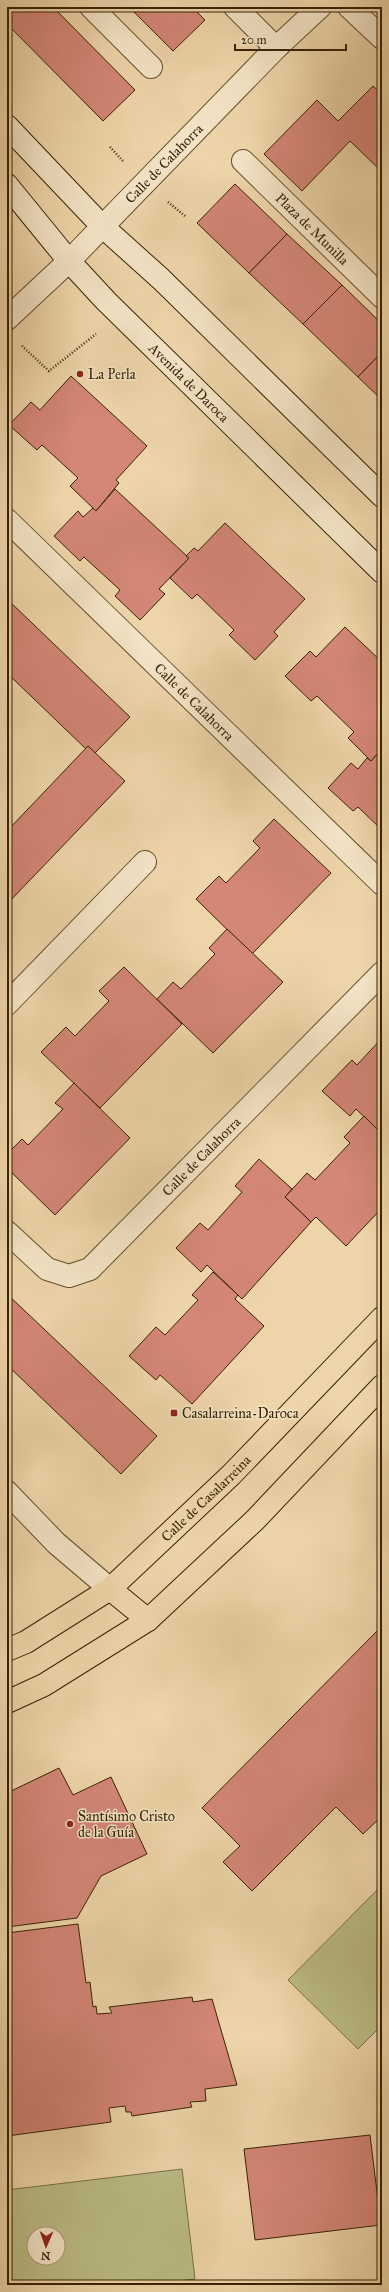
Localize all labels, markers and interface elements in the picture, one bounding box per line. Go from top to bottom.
scale bar [235,26,346,52]
text: 20 m [241,33,267,47]
street label: Calle de Calahorra [121,120,206,207]
street label: Plaza de Munilla [272,189,353,268]
street label: Avenida de Daroca [145,339,233,426]
place label: La Perla [88,366,136,383]
marker: La Perla [75,369,85,379]
street label: Calle de Calahorra [151,659,238,744]
street label: Calle de Calahorra [159,1113,244,1199]
place label: Casalarreina-Daroca [182,1405,299,1422]
marker: Casalarreina-Daroca [169,1408,179,1418]
street label: Calle de Casalarreina [158,1451,254,1545]
place label: Santísimo Cristo de la Guía [78,1808,175,1841]
marker: Santísimo Cristo de la Guía [65,1819,75,1829]
north arrow [26,2226,66,2266]
text: N [40,2249,51,2262]

